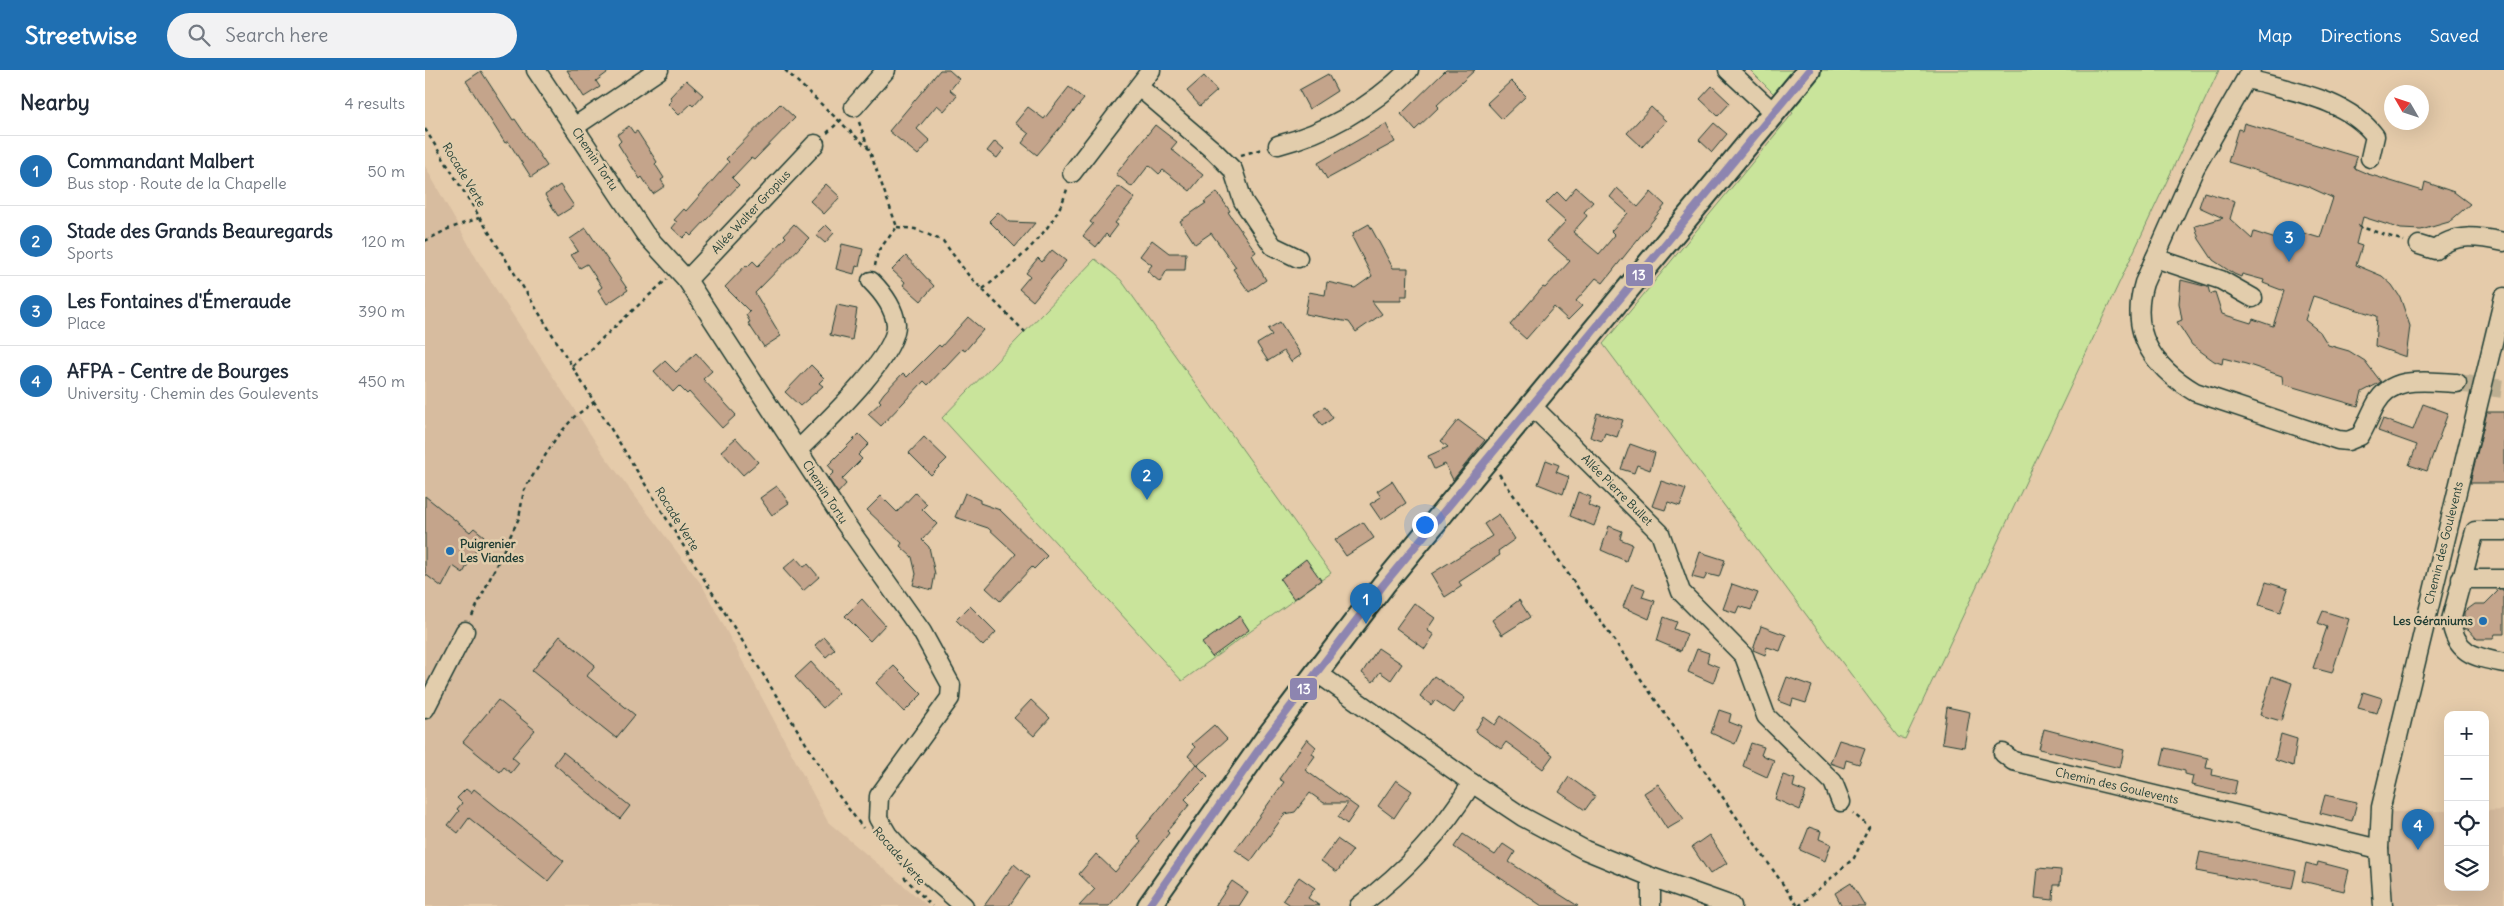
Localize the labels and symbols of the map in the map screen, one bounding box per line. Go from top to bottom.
north arrow [2384,85,2429,130]
street label: Chemin Tortu [569,124,622,193]
street label: Rocade Verte [439,140,489,210]
street label: Allée Walter Gropius [708,167,793,257]
pin: 3 [2273,221,2305,262]
line badge: 13 [1625,263,1654,287]
text: 13 [1632,266,1646,284]
street label: Allée Pierre Bullet [1579,451,1656,528]
street label: Chemin Tortu [799,457,851,526]
pin: 2 [1131,459,1163,500]
street label: Chemin des Goulevents [2421,480,2466,606]
street label: Rocade Verte [652,484,703,553]
your location [1412,512,1438,538]
place label: Puigrenier Les Viandes [460,536,524,565]
marker: Puigrenier Les Viandes [444,545,456,557]
pin: 1 [1350,583,1382,624]
place label: Les Géraniums [2393,613,2474,628]
marker: Les Géraniums [2477,615,2489,627]
line badge: 13 [1289,677,1318,701]
text: 13 [1297,680,1311,698]
street label: Chemin des Goulevents [2054,764,2180,807]
pin: 4 [2402,809,2434,850]
street label: Rocade Verte [870,824,929,888]

